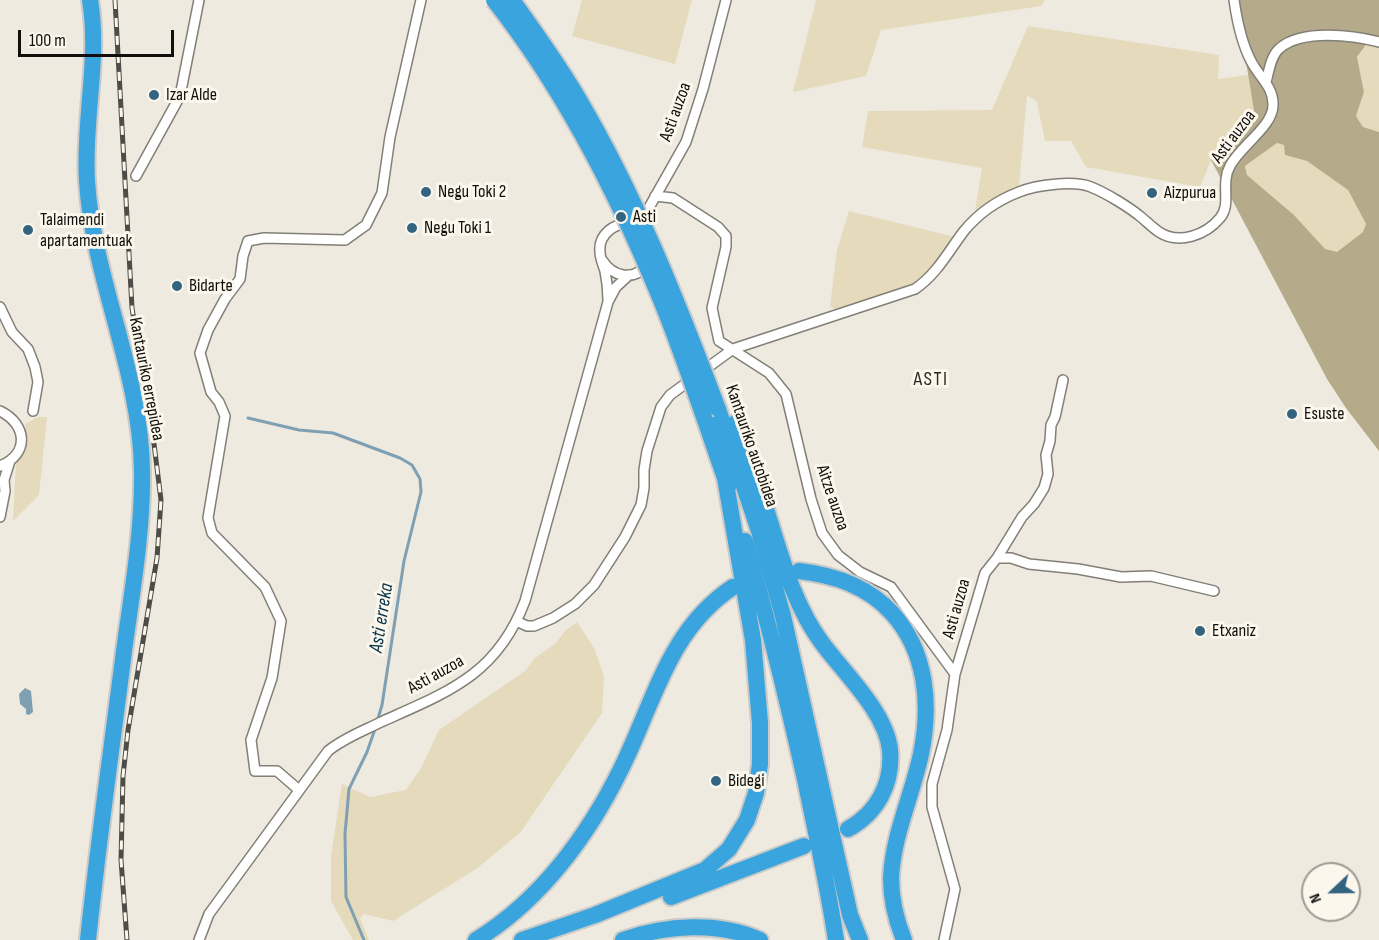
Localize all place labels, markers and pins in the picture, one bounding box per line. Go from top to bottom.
place label: Izar Alde [166,84,217,106]
marker: Izar Alde [147,88,161,102]
place label: Negu Toki 2 [438,181,506,203]
place label: Aizpurua [1164,182,1216,204]
marker: Negu Toki 2 [419,185,433,199]
marker: Aizpurua [1145,186,1159,200]
place label: Asti [633,206,656,228]
place label: Talaimendi apartamentuak [40,209,132,252]
marker: Asti [614,210,628,224]
place label: Negu Toki 1 [424,217,491,239]
marker: Negu Toki 1 [405,221,419,235]
marker: Talaimendi apartamentuak [21,223,35,237]
place label: Bidarte [189,275,233,297]
marker: Bidarte [170,279,184,293]
place label: Esuste [1304,403,1344,425]
marker: Esuste [1285,407,1299,421]
place label: Etxaniz [1212,620,1256,642]
marker: Etxaniz [1193,624,1207,638]
place label: Bidegi [728,770,765,792]
marker: Bidegi [709,774,723,788]

